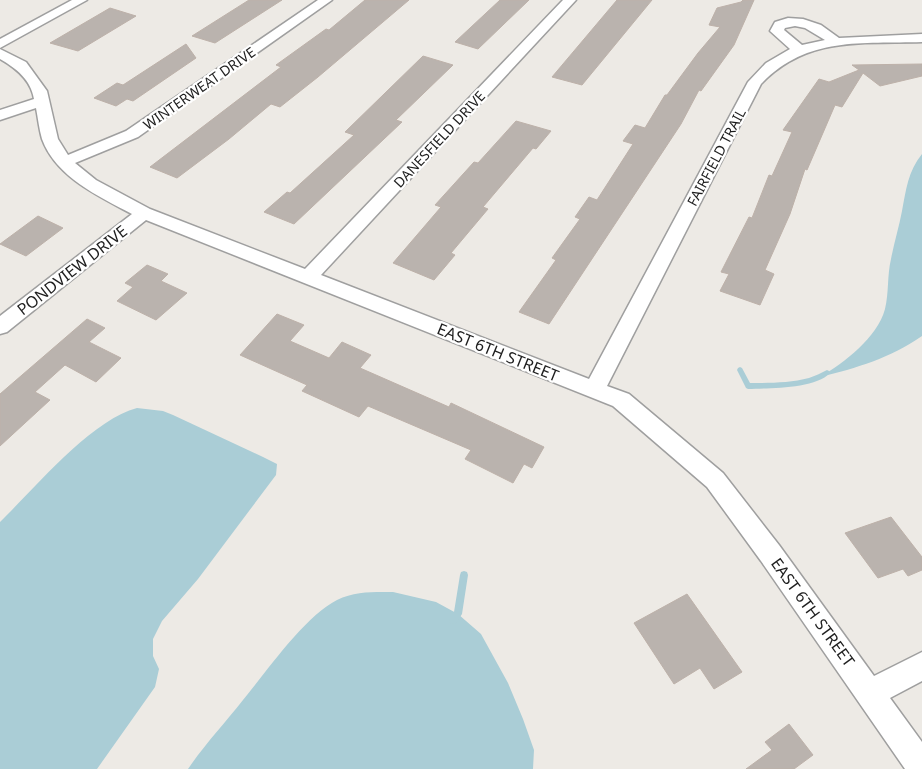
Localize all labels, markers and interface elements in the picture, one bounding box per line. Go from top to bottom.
street label: WINTERWEAT DRIVE [139,42,259,134]
street label: DANESFIELD DRIVE [389,86,489,192]
street label: FAIRFIELD TRAIL [682,105,750,209]
street label: PONDVIEW DRIVE [12,220,132,320]
street label: EAST 6TH STREET [434,318,562,386]
street label: EAST 6TH STREET [766,553,860,671]

